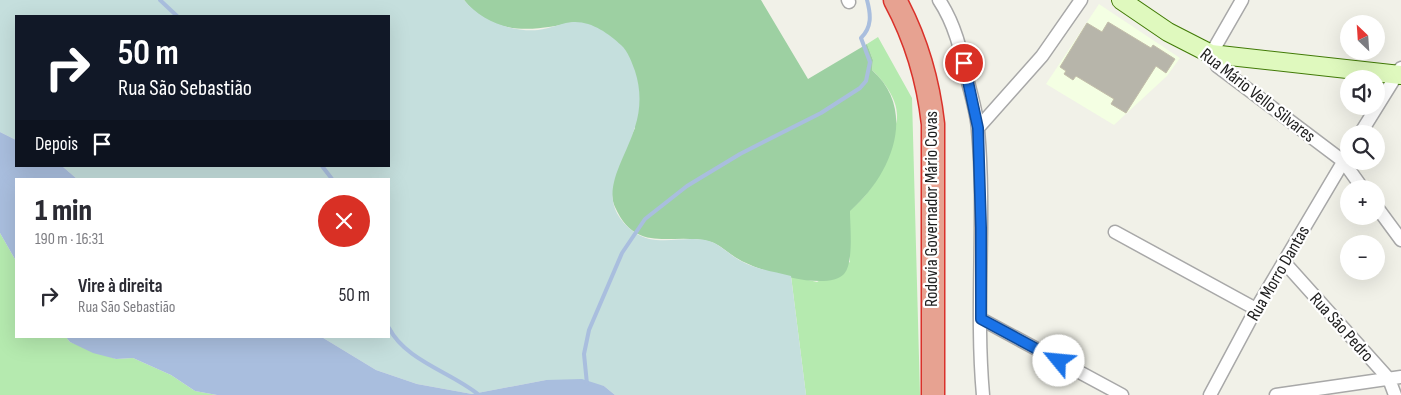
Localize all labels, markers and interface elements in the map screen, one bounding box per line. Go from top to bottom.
north arrow [1340,15,1385,60]
map controls [1340,15,1385,280]
text: 50 m [118,32,179,75]
icon: right [35,35,100,100]
pin [943,42,985,84]
street label: Rua Mário Vello Silvares [1196,44,1320,147]
icon: arrive [950,49,978,77]
button: sound [1340,70,1385,115]
text: Rua São Sebastião [118,75,252,102]
street label: Rodovia Governador Mário Covas [921,111,942,307]
button: search [1340,125,1385,170]
icon: arrive [88,130,116,158]
text: Depois [35,133,78,156]
button: + [1340,180,1385,225]
text: 1 min [35,193,92,229]
button: close [318,195,370,247]
street label: Rua Morro Dantas [1243,222,1314,325]
text: 190 m · 16:31 [35,230,104,249]
button: − [1340,235,1385,280]
text: Vire à direita [78,275,162,298]
icon: right [35,282,63,310]
text: 50 m [339,284,370,307]
street label: Rua São Pedro [1305,289,1378,366]
text: Rua São Sebastião [78,298,175,317]
position arrow [1032,334,1084,386]

